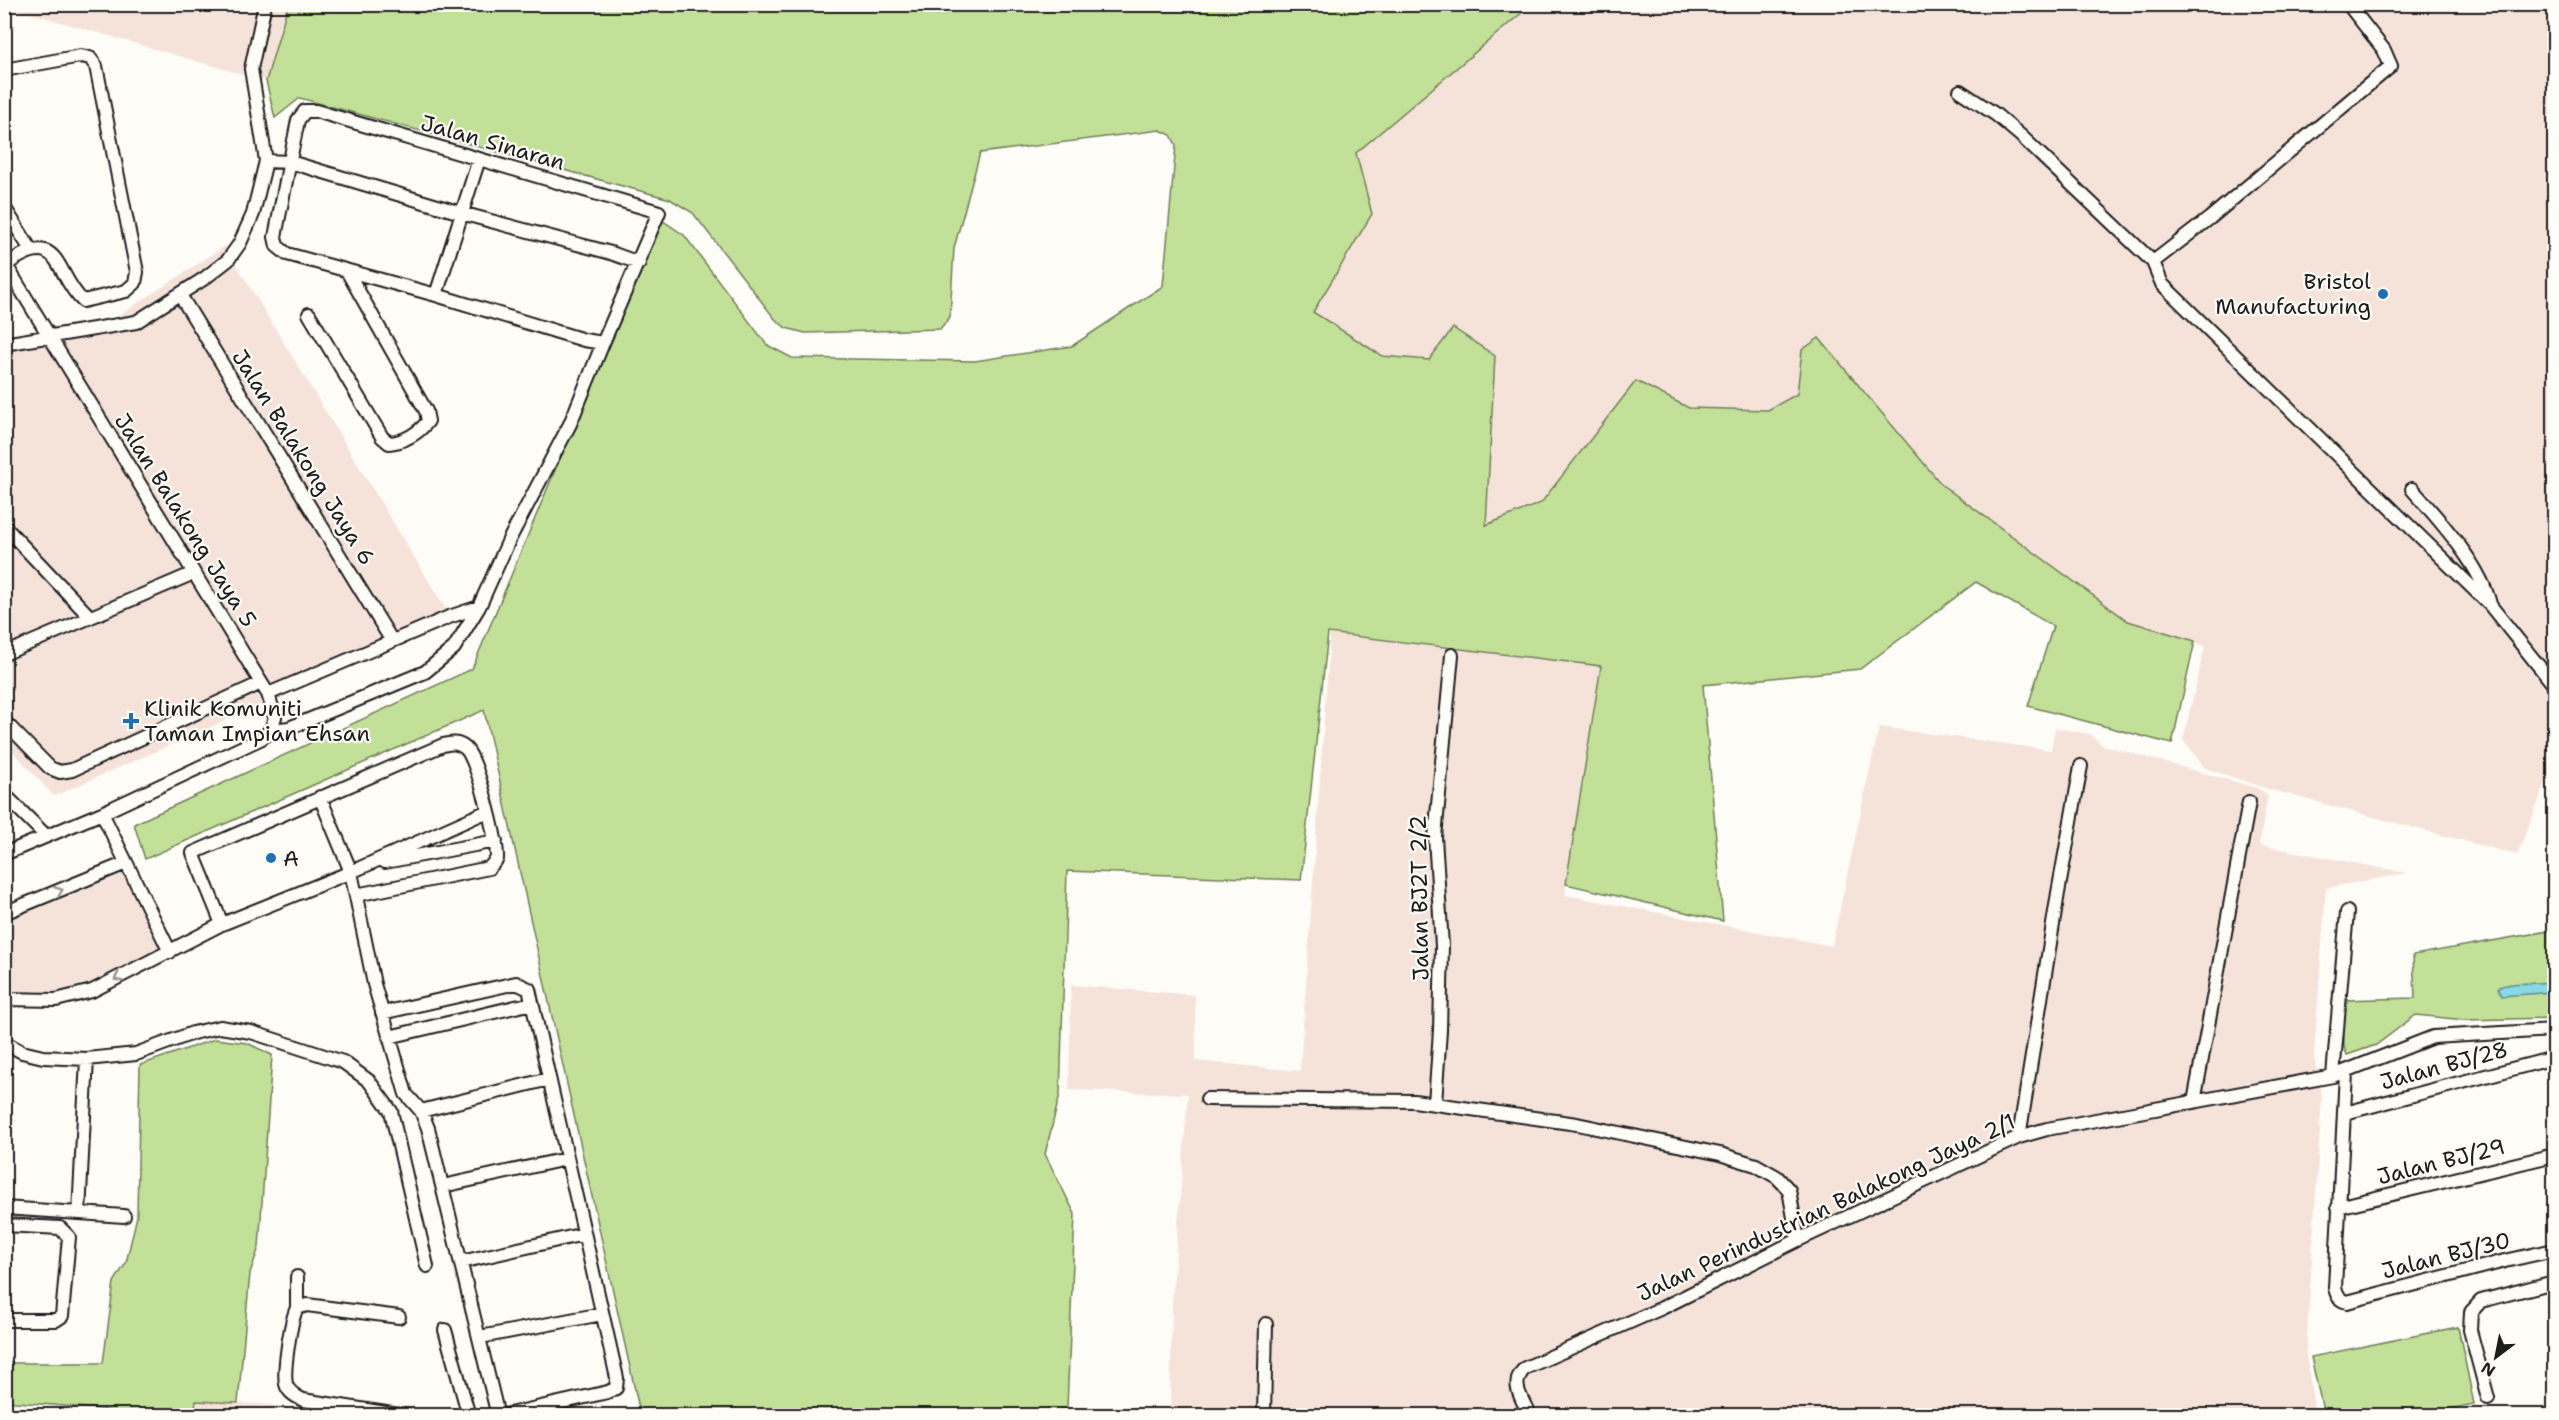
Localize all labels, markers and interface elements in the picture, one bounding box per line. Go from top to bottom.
street label: Jalan Sinaran [417,108,568,177]
place label: Bristol Manufacturing [2215,267,2371,321]
marker: Bristol Manufacturing [2376,287,2390,301]
street label: Jalan Balakong Jaya 6 [225,344,382,570]
street label: Jalan Balakong Jaya 5 [108,408,263,633]
place label: Klinik Komuniti Taman Impian Ehsan [144,694,370,748]
marker: Klinik Komuniti Taman Impian Ehsan [122,712,140,730]
street label: Jalan BJ2T 2/2 [1404,815,1435,981]
place label: A [283,844,299,873]
marker: A [264,851,278,865]
one-way arrow [52,886,63,898]
one-way arrow [113,971,124,983]
street label: Jalan BJ/28 [2377,1035,2511,1096]
street label: Jalan Perindustrian Balakong Jaya 2/1 [1632,1107,2020,1308]
street label: Jalan BJ/29 [2374,1132,2508,1191]
street label: Jalan BJ/30 [2379,1226,2513,1285]
north arrow [2466,1327,2526,1387]
text: N [2477,1357,2499,1382]

